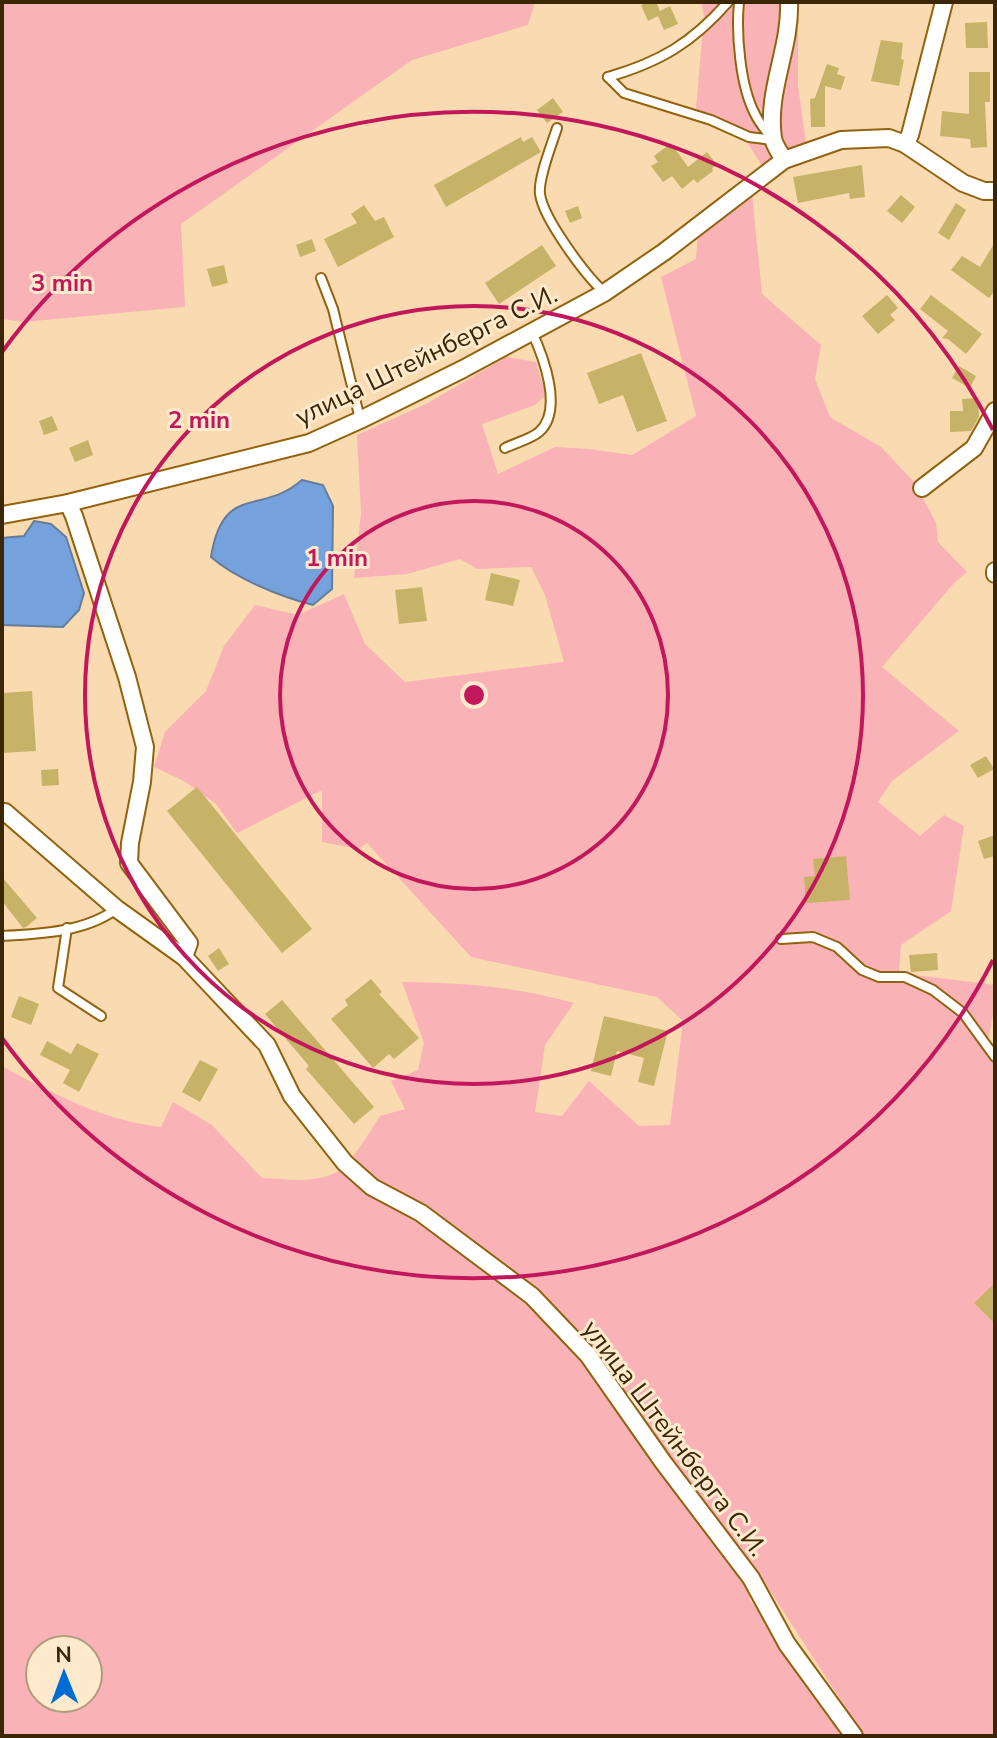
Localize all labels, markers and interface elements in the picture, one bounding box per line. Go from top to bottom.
text: 3 min [31,267,93,299]
street label: улица Штейнберга С.И. [289,277,563,434]
text: 2 min [168,404,230,436]
text: 1 min [306,542,368,574]
centre of rings [460,681,488,709]
street label: улица Штейнберга С.И. [574,1313,775,1564]
north arrow [24,1634,104,1714]
text: N [55,1640,72,1670]

